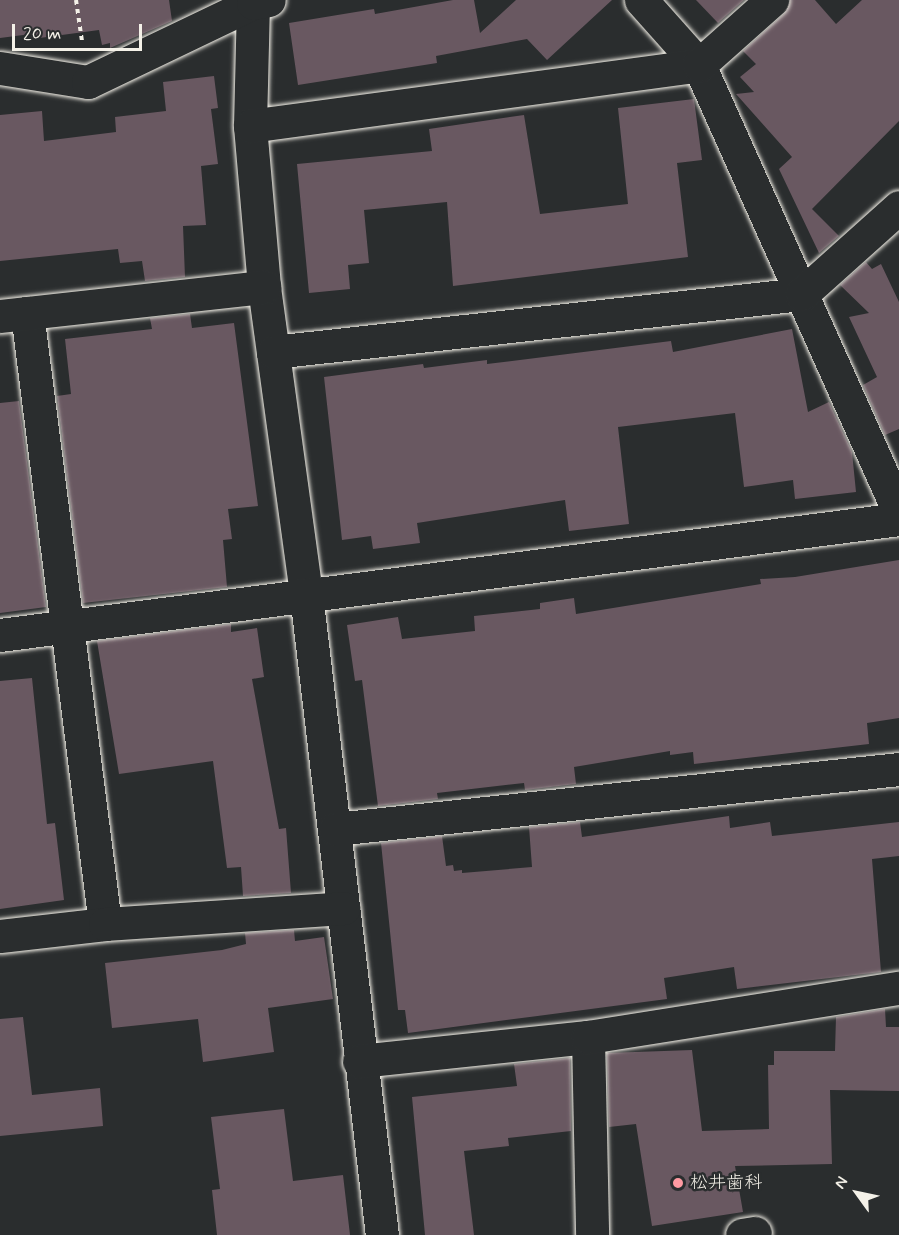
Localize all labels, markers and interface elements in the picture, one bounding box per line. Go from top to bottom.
scale bar [15,12,146,50]
text: 20 m [23,22,61,46]
north arrow [827,1163,887,1223]
place label: 松井歯科 [690,1172,762,1194]
text: N [830,1173,853,1193]
marker: 松井歯科 [671,1176,685,1190]

